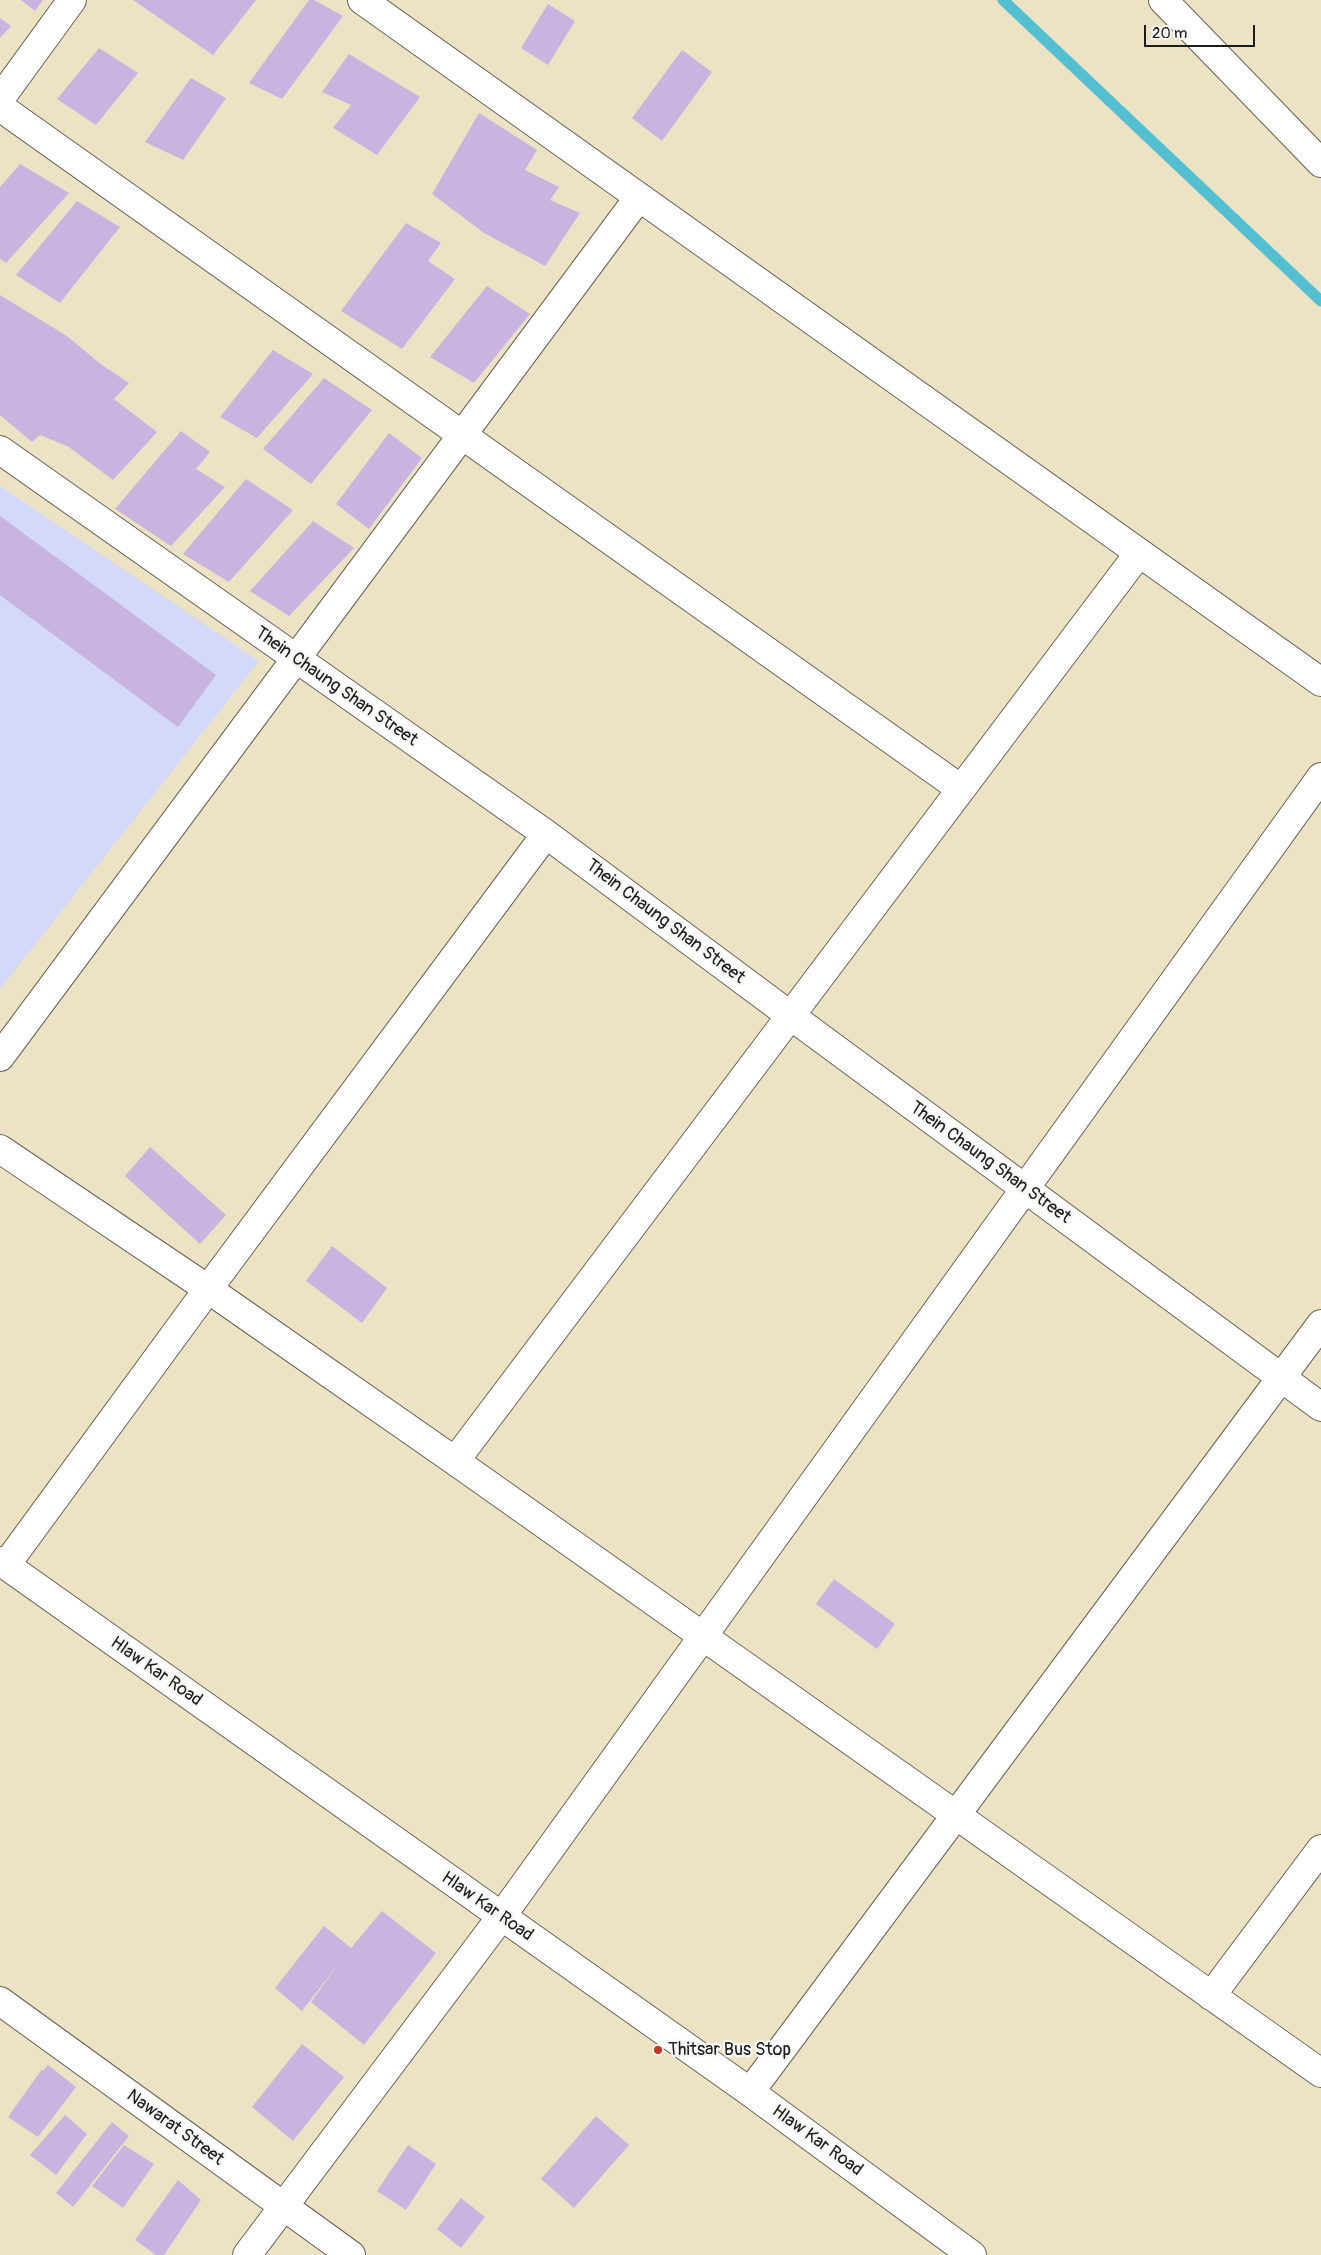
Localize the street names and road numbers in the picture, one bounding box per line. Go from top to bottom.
street label: Thein Chaung Shan Street [250,623,422,751]
street label: Thein Chaung Shan Street [581,855,749,989]
street label: Thein Chaung Shan Street [905,1097,1075,1229]
street label: Hlaw Kar Road [106,1632,206,1712]
street label: Hlaw Kar Road [437,1867,537,1947]
street label: Nawarat Street [122,2085,228,2171]
street label: Hlaw Kar Road [767,2101,867,2181]

